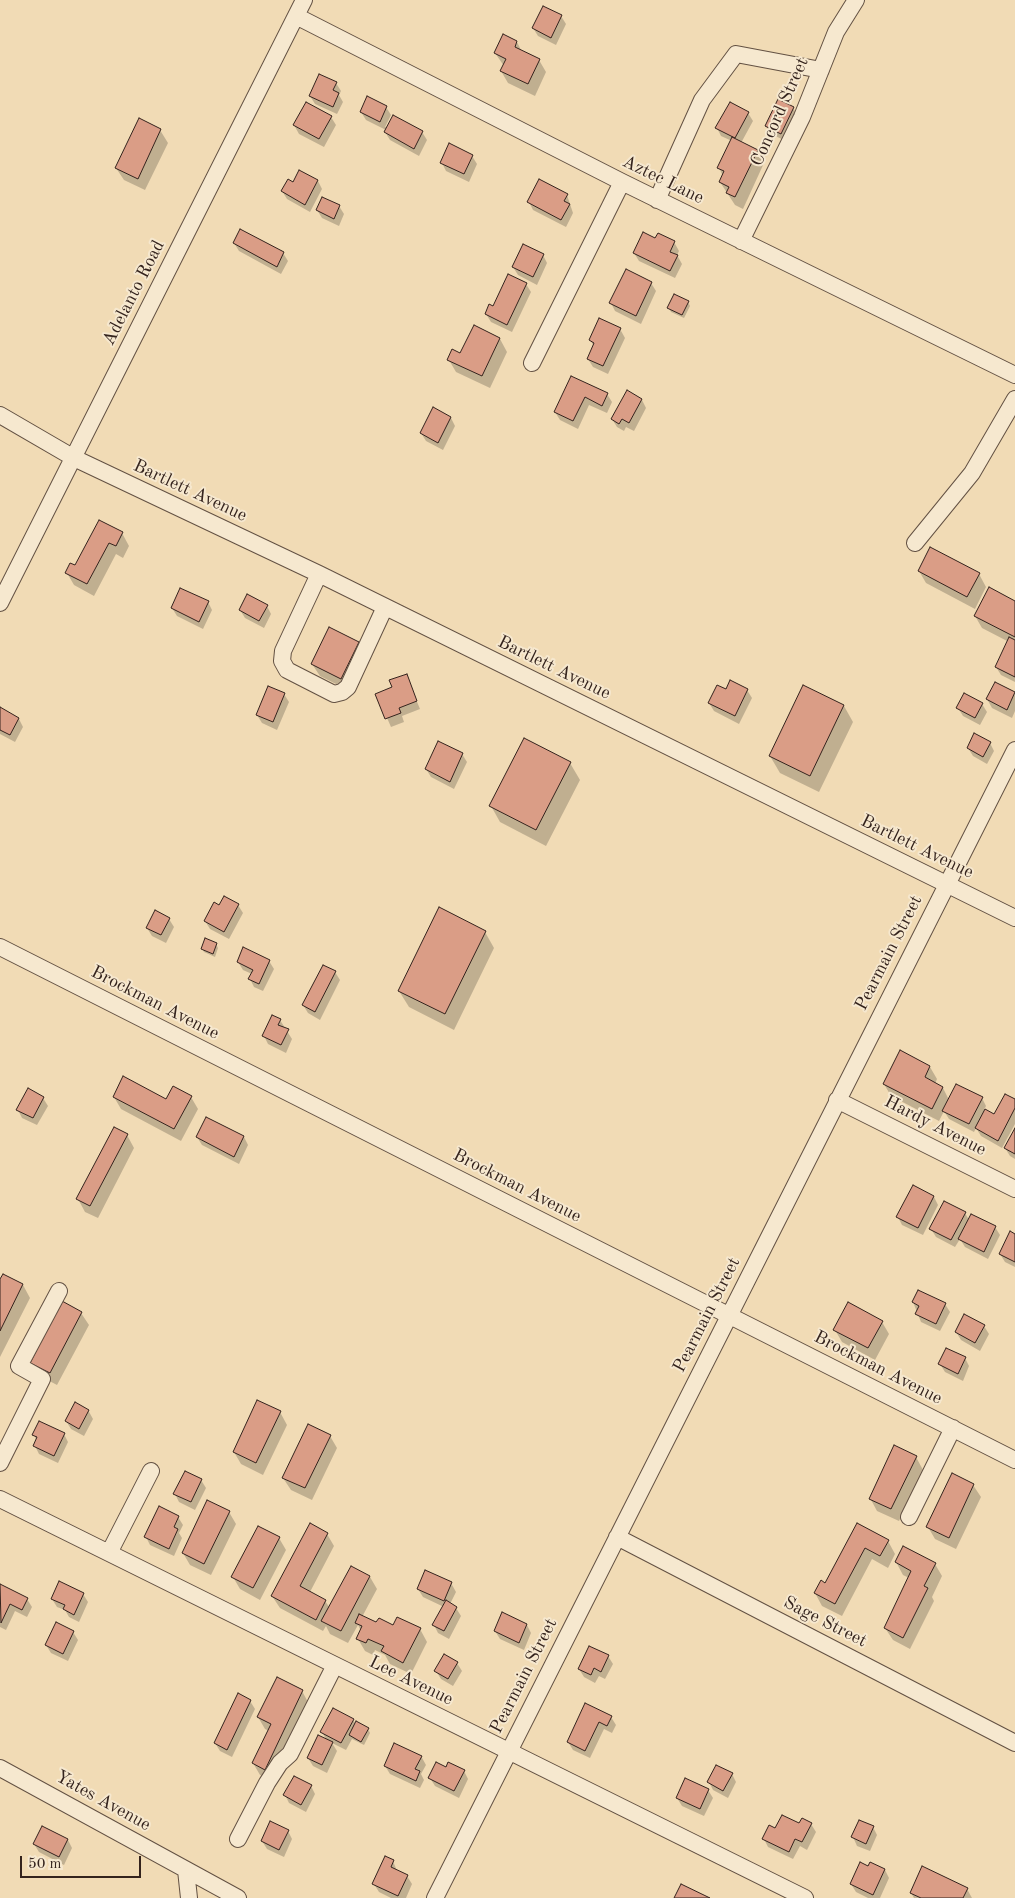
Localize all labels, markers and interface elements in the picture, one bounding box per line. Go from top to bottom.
street label: Concord Street [746,54,814,170]
street label: Aztec Lane [619,151,707,209]
street label: Adelanto Road [98,237,170,349]
street label: Bartlett Avenue [130,455,250,527]
street label: Bartlett Avenue [494,631,614,705]
street label: Bartlett Avenue [857,810,977,884]
street label: Pearmain Street [851,892,927,1014]
street label: Brockman Avenue [87,961,223,1045]
street label: Hardy Avenue [880,1091,990,1161]
street label: Brockman Avenue [449,1144,585,1228]
street label: Pearmain Street [669,1254,745,1376]
street label: Brockman Avenue [810,1326,946,1410]
street label: Sage Street [780,1592,870,1652]
street label: Pearmain Street [486,1615,562,1737]
street label: Lee Avenue [365,1651,457,1711]
street label: Yates Avenue [52,1766,154,1836]
scale bar [22,1846,144,1878]
text: 50 m [28,1857,62,1872]

